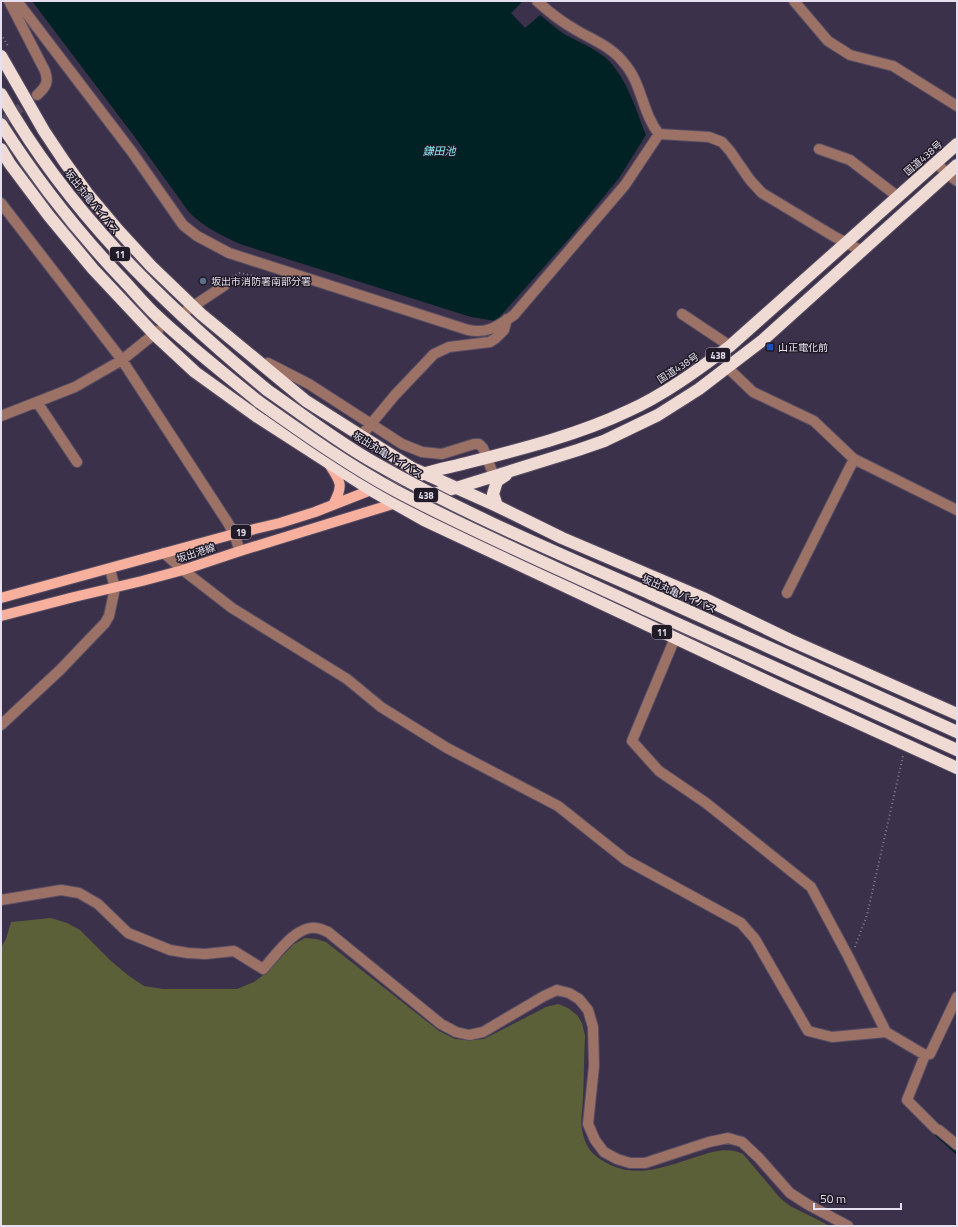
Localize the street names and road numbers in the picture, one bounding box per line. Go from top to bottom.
street label: 国道438号 [900,137,946,179]
street label: 坂出丸亀バイパス [61,166,123,238]
road number: 11 [110,247,130,261]
road number: 438 [706,348,730,362]
street label: 国道438号 [654,349,702,387]
street label: 坂出丸亀バイパス [350,428,426,482]
road number: 438 [414,488,438,502]
road number: 19 [231,525,251,539]
street label: 坂出港線 [175,540,217,566]
street label: 坂出丸亀バイパス [639,571,719,617]
road number: 11 [652,625,672,639]

